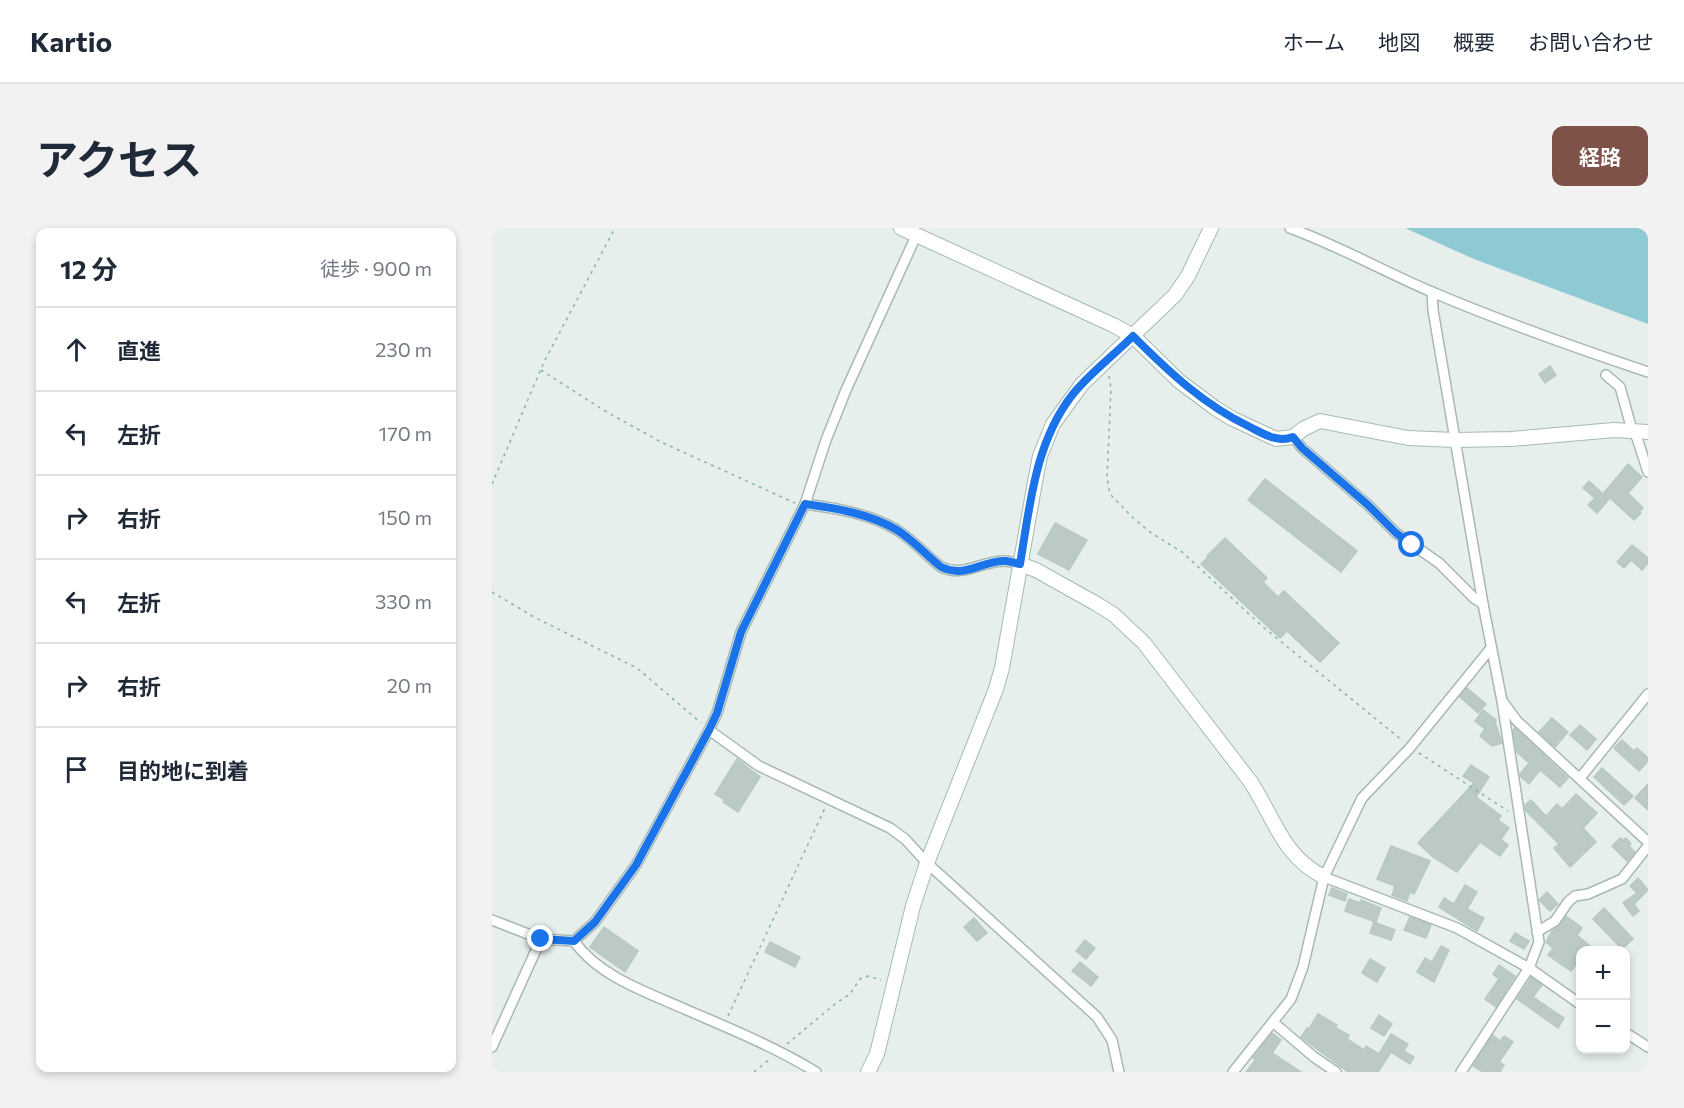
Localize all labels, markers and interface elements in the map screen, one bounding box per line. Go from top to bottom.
text: Kartio [30,24,112,58]
text: ホーム [1283,29,1345,54]
text: 地図 [1378,29,1420,54]
text: 概要 [1453,29,1495,54]
text: お問い合わせ [1528,29,1654,54]
button: 経路 [1552,126,1648,186]
text: アクセス [36,132,202,184]
text: 12 分 [60,253,118,284]
text: 徒歩 · 900 m [320,256,432,280]
icon: ahead [60,333,93,366]
text: 直進 [117,337,161,364]
text: 230 m [375,337,432,361]
icon: left [60,417,93,450]
text: 左折 [117,421,161,448]
text: 170 m [379,421,432,445]
icon: right [60,501,93,534]
text: 右折 [117,505,161,532]
text: 150 m [378,505,432,529]
route start [1398,531,1424,557]
icon: left [60,585,93,618]
text: 左折 [117,589,161,616]
text: 330 m [375,589,432,613]
icon: right [60,669,93,702]
text: 右折 [117,673,161,700]
text: 20 m [387,673,432,697]
icon: arrive [60,753,93,786]
text: 目的地に到着 [117,757,249,784]
route end [527,925,553,951]
map controls [1576,946,1630,1054]
button: + [1576,946,1630,1000]
button: − [1576,1000,1630,1054]

